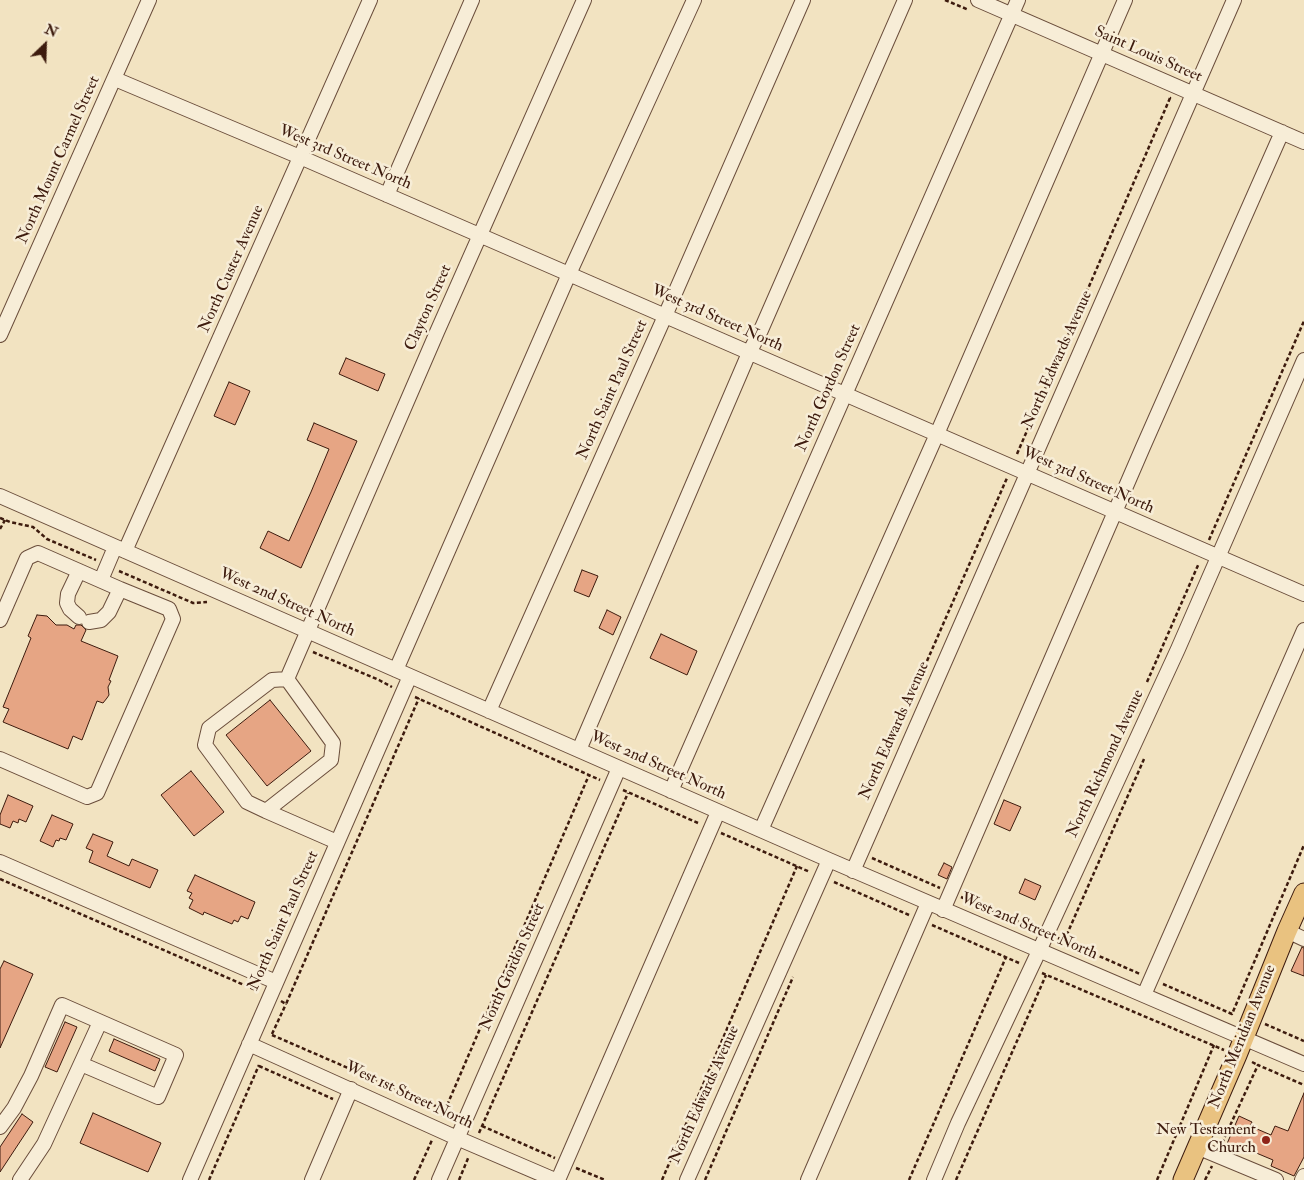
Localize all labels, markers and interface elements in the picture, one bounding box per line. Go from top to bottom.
north arrow [20,20,70,70]
text: N [42,21,60,41]
street label: Saint Louis Street [1091,23,1205,87]
street label: North Mount Carmel Street [13,73,105,247]
street label: West 3rd Street North [276,121,414,195]
street label: North Custer Avenue [195,202,269,336]
street label: Clayton Street [401,262,457,354]
street label: West 3rd Street North [648,281,786,357]
street label: North Edwards Avenue [1019,288,1097,432]
street label: North Saint Paul Street [574,317,652,463]
street label: North Gordon Street [792,321,866,455]
street label: West 3rd Street North [1019,443,1157,519]
street label: West 2nd Street North [216,564,358,642]
street label: North Edwards Avenue [856,659,934,803]
street label: North Richmond Avenue [1063,687,1149,841]
street label: West 2nd Street North [587,727,729,805]
street label: North Saint Paul Street [245,848,323,994]
street label: West 2nd Street North [958,890,1100,964]
street label: North Gordon Street [476,900,550,1034]
street label: North Meridian Avenue [1205,962,1281,1112]
street label: North Edwards Avenue [666,1023,744,1167]
street label: West 1st Street North [342,1058,476,1134]
place label: New Testament Church [1156,1121,1256,1159]
marker: New Testament Church [1260,1134,1272,1146]

